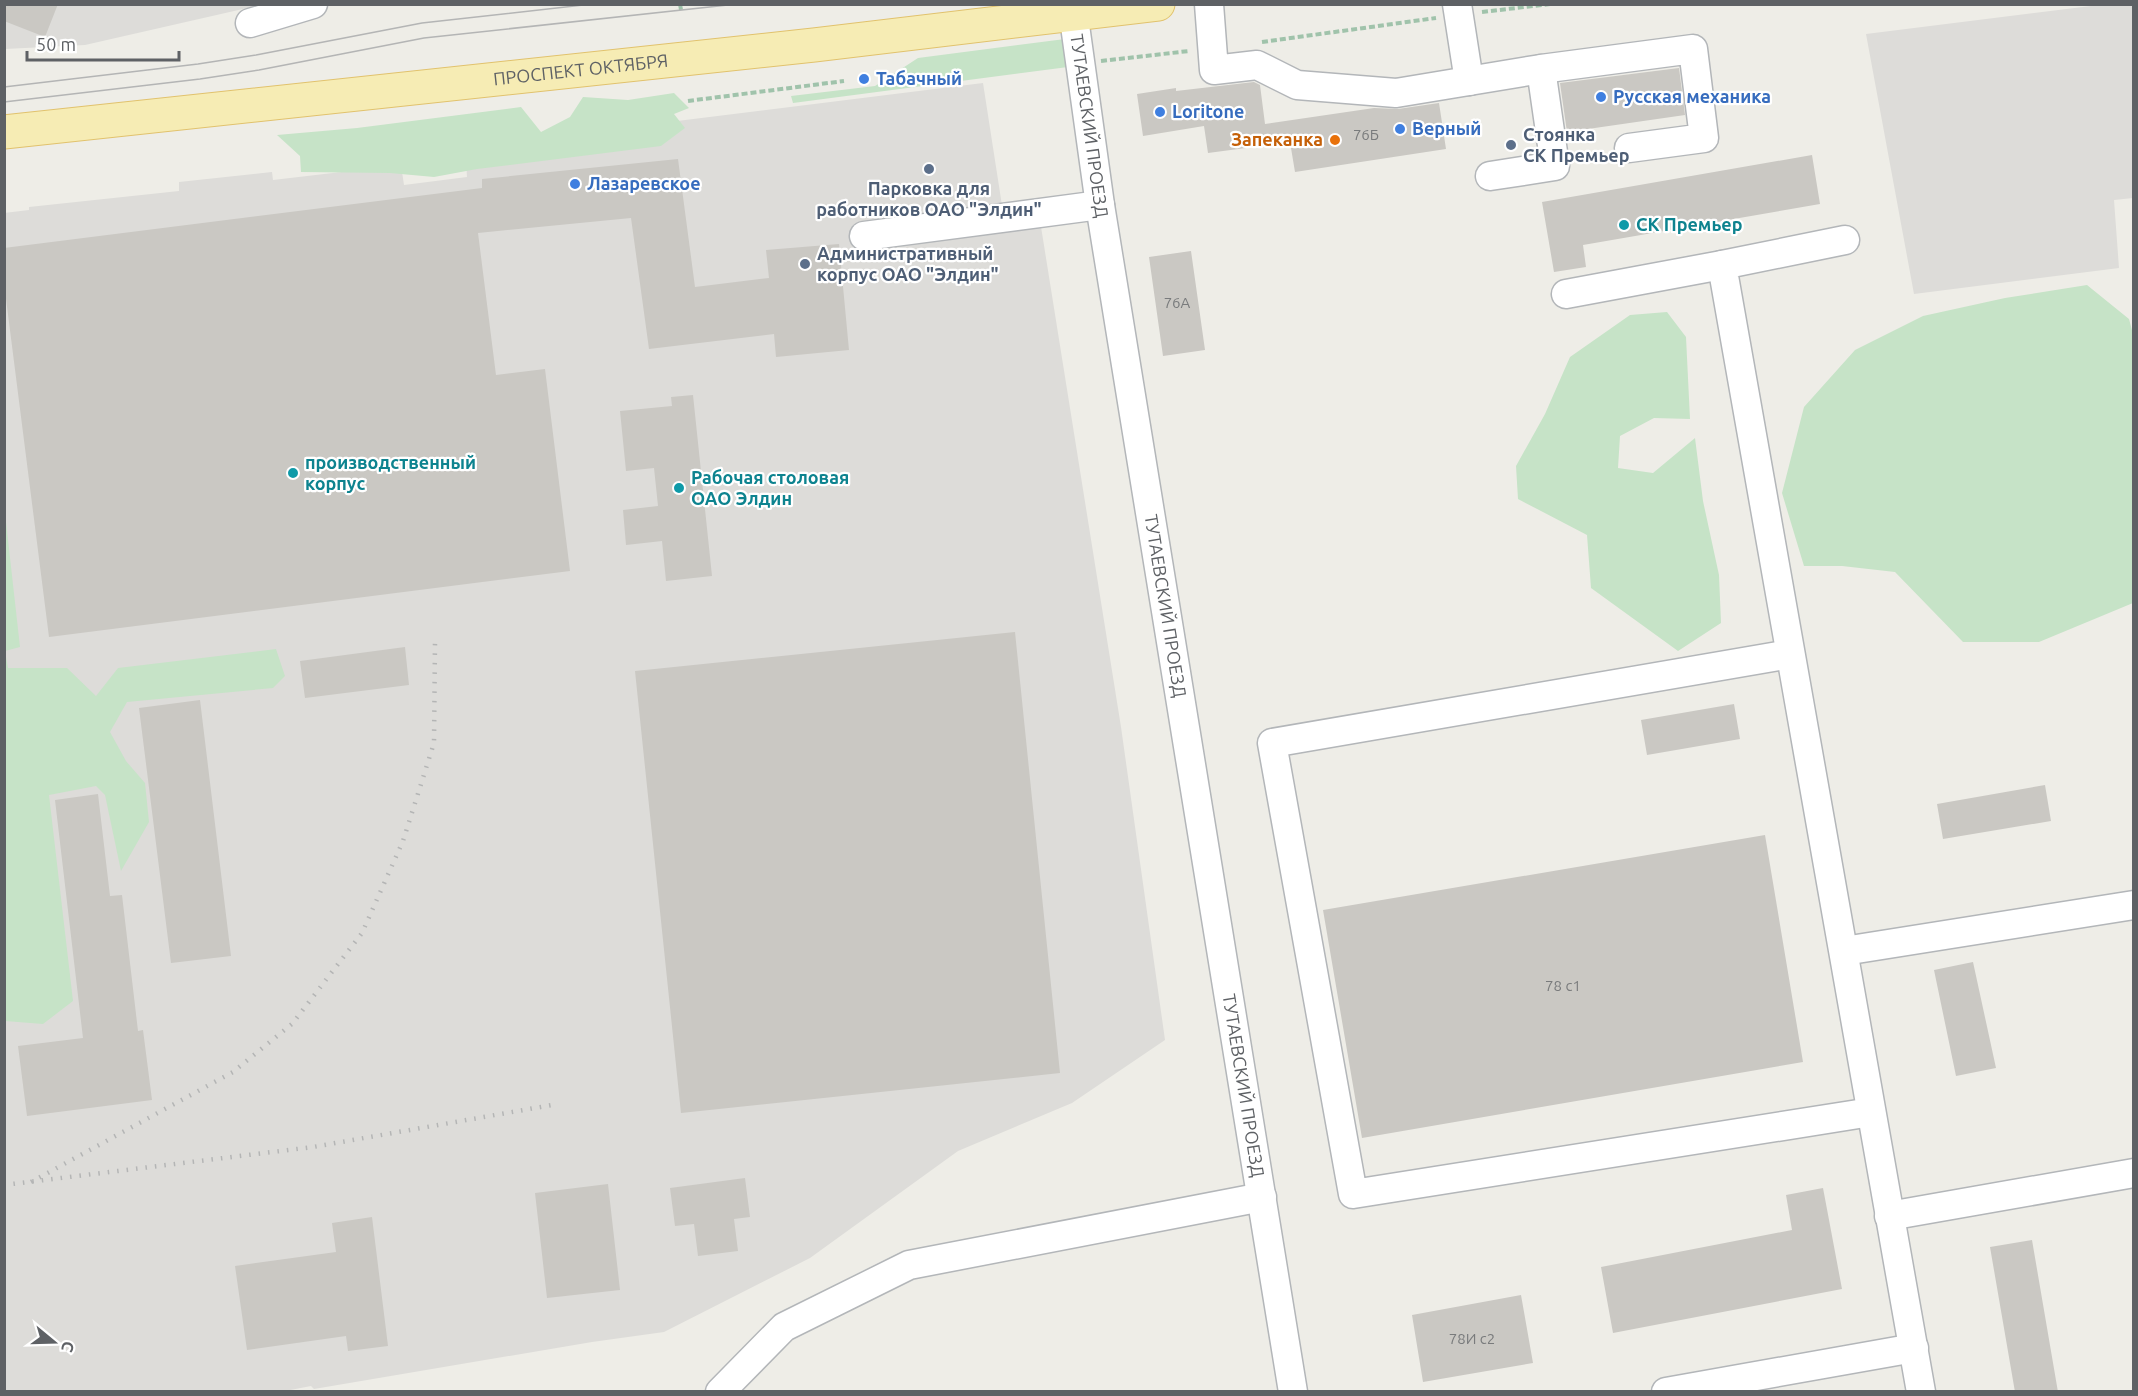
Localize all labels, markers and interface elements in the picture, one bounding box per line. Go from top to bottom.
scale bar [27,24,178,62]
street label: ТУТАЕВСКИЙ ПРОЕЗД [1067,33,1113,219]
text: 50 m [36,34,76,54]
street label: ПРОСПЕКТ ОКТЯБРЯ [492,50,669,88]
place label: Табачный [876,68,962,88]
marker: Табачный [857,72,871,86]
place label: Русская механика [1613,86,1771,106]
marker: Русская механика [1594,90,1608,104]
place label: Loritone [1172,101,1244,121]
marker: Loritone [1153,105,1167,119]
place label: Верный [1412,118,1481,138]
marker: Верный [1393,122,1407,136]
place label: Стоянка СК Премьер [1523,124,1630,165]
house number: 76Б [1353,126,1379,143]
place label: Запеканка [1231,129,1323,149]
marker: Запеканка [1328,133,1342,147]
marker: Стоянка СК Премьер [1504,138,1518,152]
marker: Парковка для работников ОАО "Элдин" [922,162,936,176]
place label: Лазаревское [587,173,701,193]
marker: Лазаревское [568,177,582,191]
place label: Парковка для работников ОАО "Элдин" [816,178,1042,219]
place label: СК Премьер [1636,214,1743,234]
marker: СК Премьер [1617,218,1631,232]
place label: Административный корпус ОАО "Элдин" [817,243,999,284]
marker: Административный корпус ОАО "Элдин" [798,257,812,271]
house number: 76А [1164,294,1191,311]
place label: производственный корпус [305,452,476,493]
marker: производственный корпус [286,466,300,480]
place label: Рабочая столовая ОАО Элдин [691,467,849,508]
marker: Рабочая столовая ОАО Элдин [672,481,686,495]
street label: ТУТАЕВСКИЙ ПРОЕЗД [1141,513,1191,699]
house number: 78 с1 [1545,977,1581,994]
street label: ТУТАЕВСКИЙ ПРОЕЗД [1219,992,1269,1178]
north arrow [24,1312,84,1372]
house number: 78И с2 [1449,1330,1495,1347]
text: С [58,1339,78,1355]

